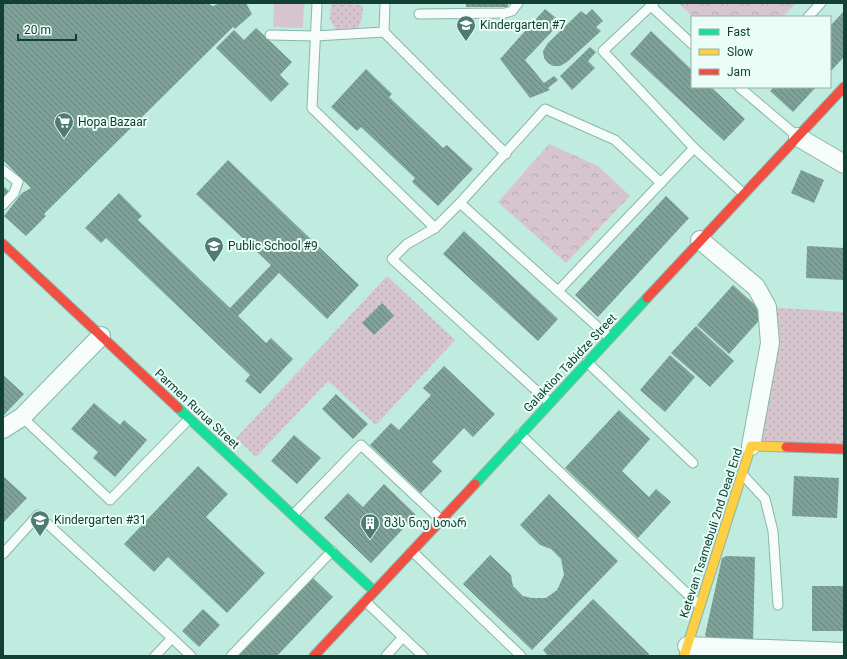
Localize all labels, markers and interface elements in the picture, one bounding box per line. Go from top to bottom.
school or university icon: Kindergarten #7 [455,14,477,42]
scale bar [18,16,76,42]
legend [691,16,831,88]
place label: Kindergarten #7 [480,18,566,32]
text: 20 m [24,23,51,37]
text: Fast [727,25,750,39]
text: Slow [727,45,753,59]
text: Jam [727,65,751,79]
supermarket icon: Hopa Bazaar [53,111,75,139]
place label: Hopa Bazaar [78,115,147,129]
school or university icon: Public School #9 [203,235,225,263]
place label: Public School #9 [228,239,318,253]
street label: Galaktion Tabidze Street [521,311,619,415]
street label: Parmen Rurua Street [152,366,242,452]
street label: Ketevan Tsamebuli 2nd Dead End [677,446,745,620]
school or university icon: Kindergarten #31 [29,509,51,537]
building icon: შპს ნიუ სთარ [359,512,381,540]
place label: Kindergarten #31 [54,513,147,527]
place label: შპს ნიუ სთარ [384,516,467,530]

